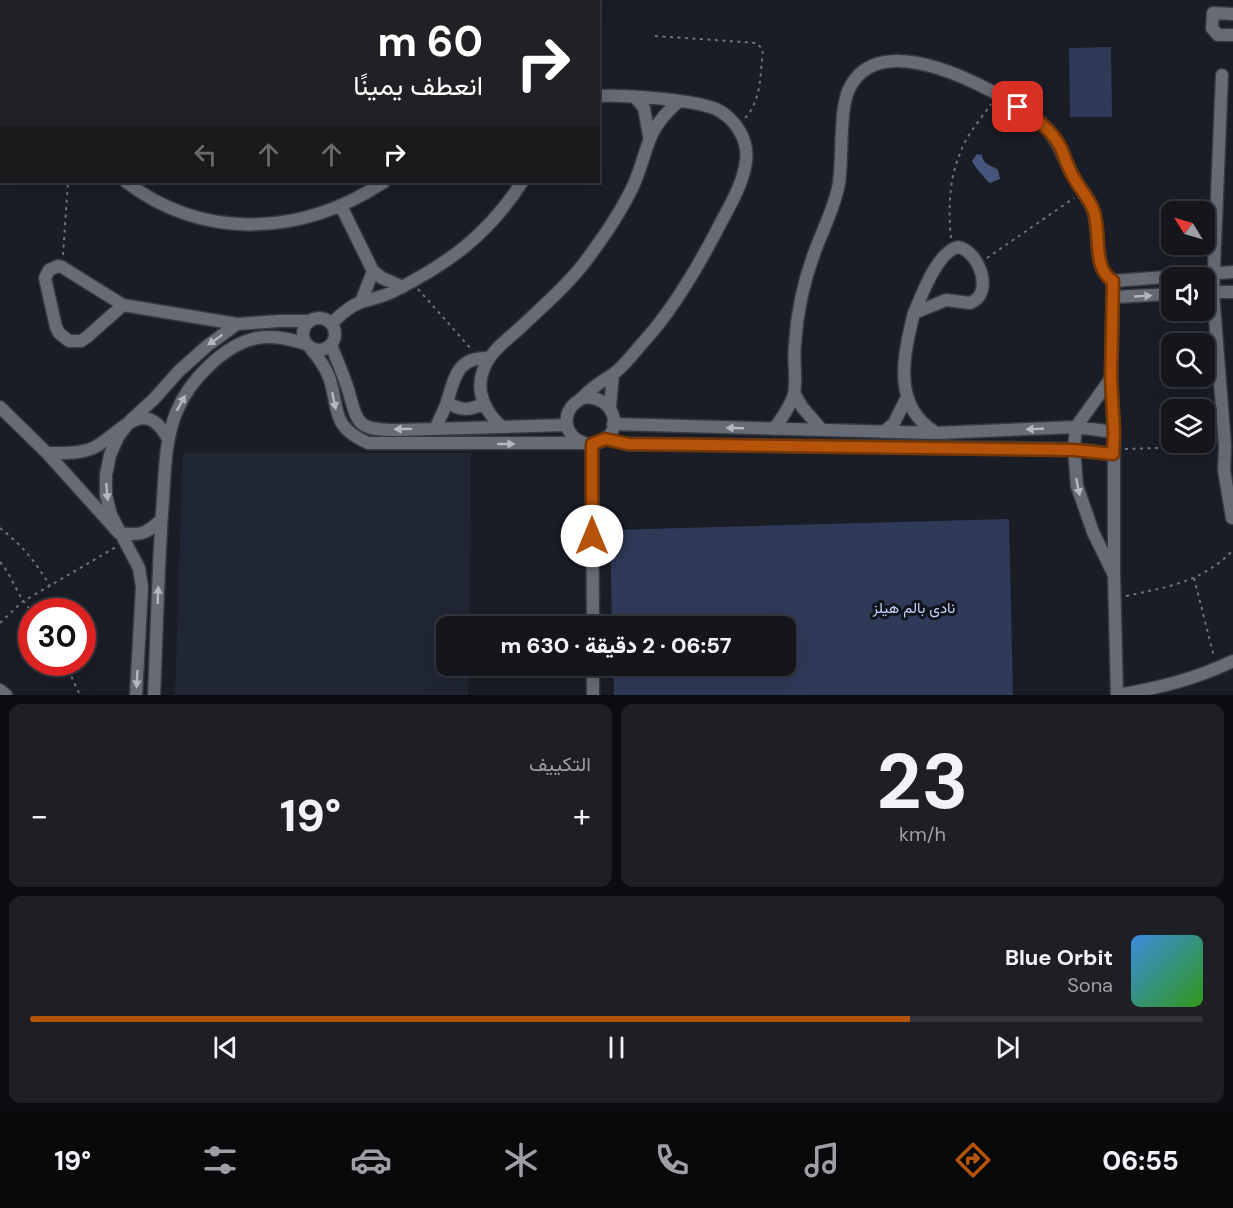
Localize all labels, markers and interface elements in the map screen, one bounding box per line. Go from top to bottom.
text: 60 m [377,14,483,69]
icon: right [504,24,582,102]
text: انعطف يمينًا [353,68,483,103]
pin [992,81,1043,132]
icon: arrive [1001,90,1034,123]
icon: left [189,138,222,171]
icon: ahead [252,138,285,171]
icon: ahead [315,138,348,171]
icon: right [378,138,411,171]
north arrow [1161,201,1215,255]
map controls [1161,201,1215,453]
button: sound [1161,267,1215,321]
one-way arrow [1133,291,1152,300]
button: search [1161,333,1215,387]
one-way arrow [207,334,223,346]
one-way arrow [330,392,339,411]
one-way arrow [176,394,186,411]
button: layers [1161,399,1215,453]
one-way arrow [726,423,745,432]
one-way arrow [1026,424,1045,433]
one-way arrow [394,425,413,434]
one-way arrow [496,439,515,449]
one-way arrow [1074,478,1083,497]
one-way arrow [102,483,112,502]
position arrow [560,504,624,568]
one-way arrow [153,585,163,604]
speed limit sign: 30 [18,598,96,676]
park label: نادى بالم هيلز [872,598,955,618]
text: 06:57 · 2 دقيقة · 630 m [500,631,732,660]
one-way arrow [133,670,142,689]
text: 23 [876,731,969,832]
text: التكييف [529,751,591,777]
text: 19° [280,786,341,845]
text: − [30,794,48,837]
text: + [573,794,591,837]
text: km/h [899,821,946,847]
text: Blue Orbit [1005,943,1113,972]
text: Sona [1067,972,1113,998]
icon: previous [209,1031,242,1064]
icon: pause [600,1031,633,1064]
icon: next [991,1031,1024,1064]
icon: filters [199,1139,241,1181]
icon: car [350,1139,392,1181]
icon: climate [500,1139,542,1181]
icon: phone [651,1139,693,1181]
icon: music [801,1139,843,1181]
icon: directions [952,1139,994,1181]
text: 19° [54,1143,91,1178]
text: 06:55 [1102,1143,1179,1178]

